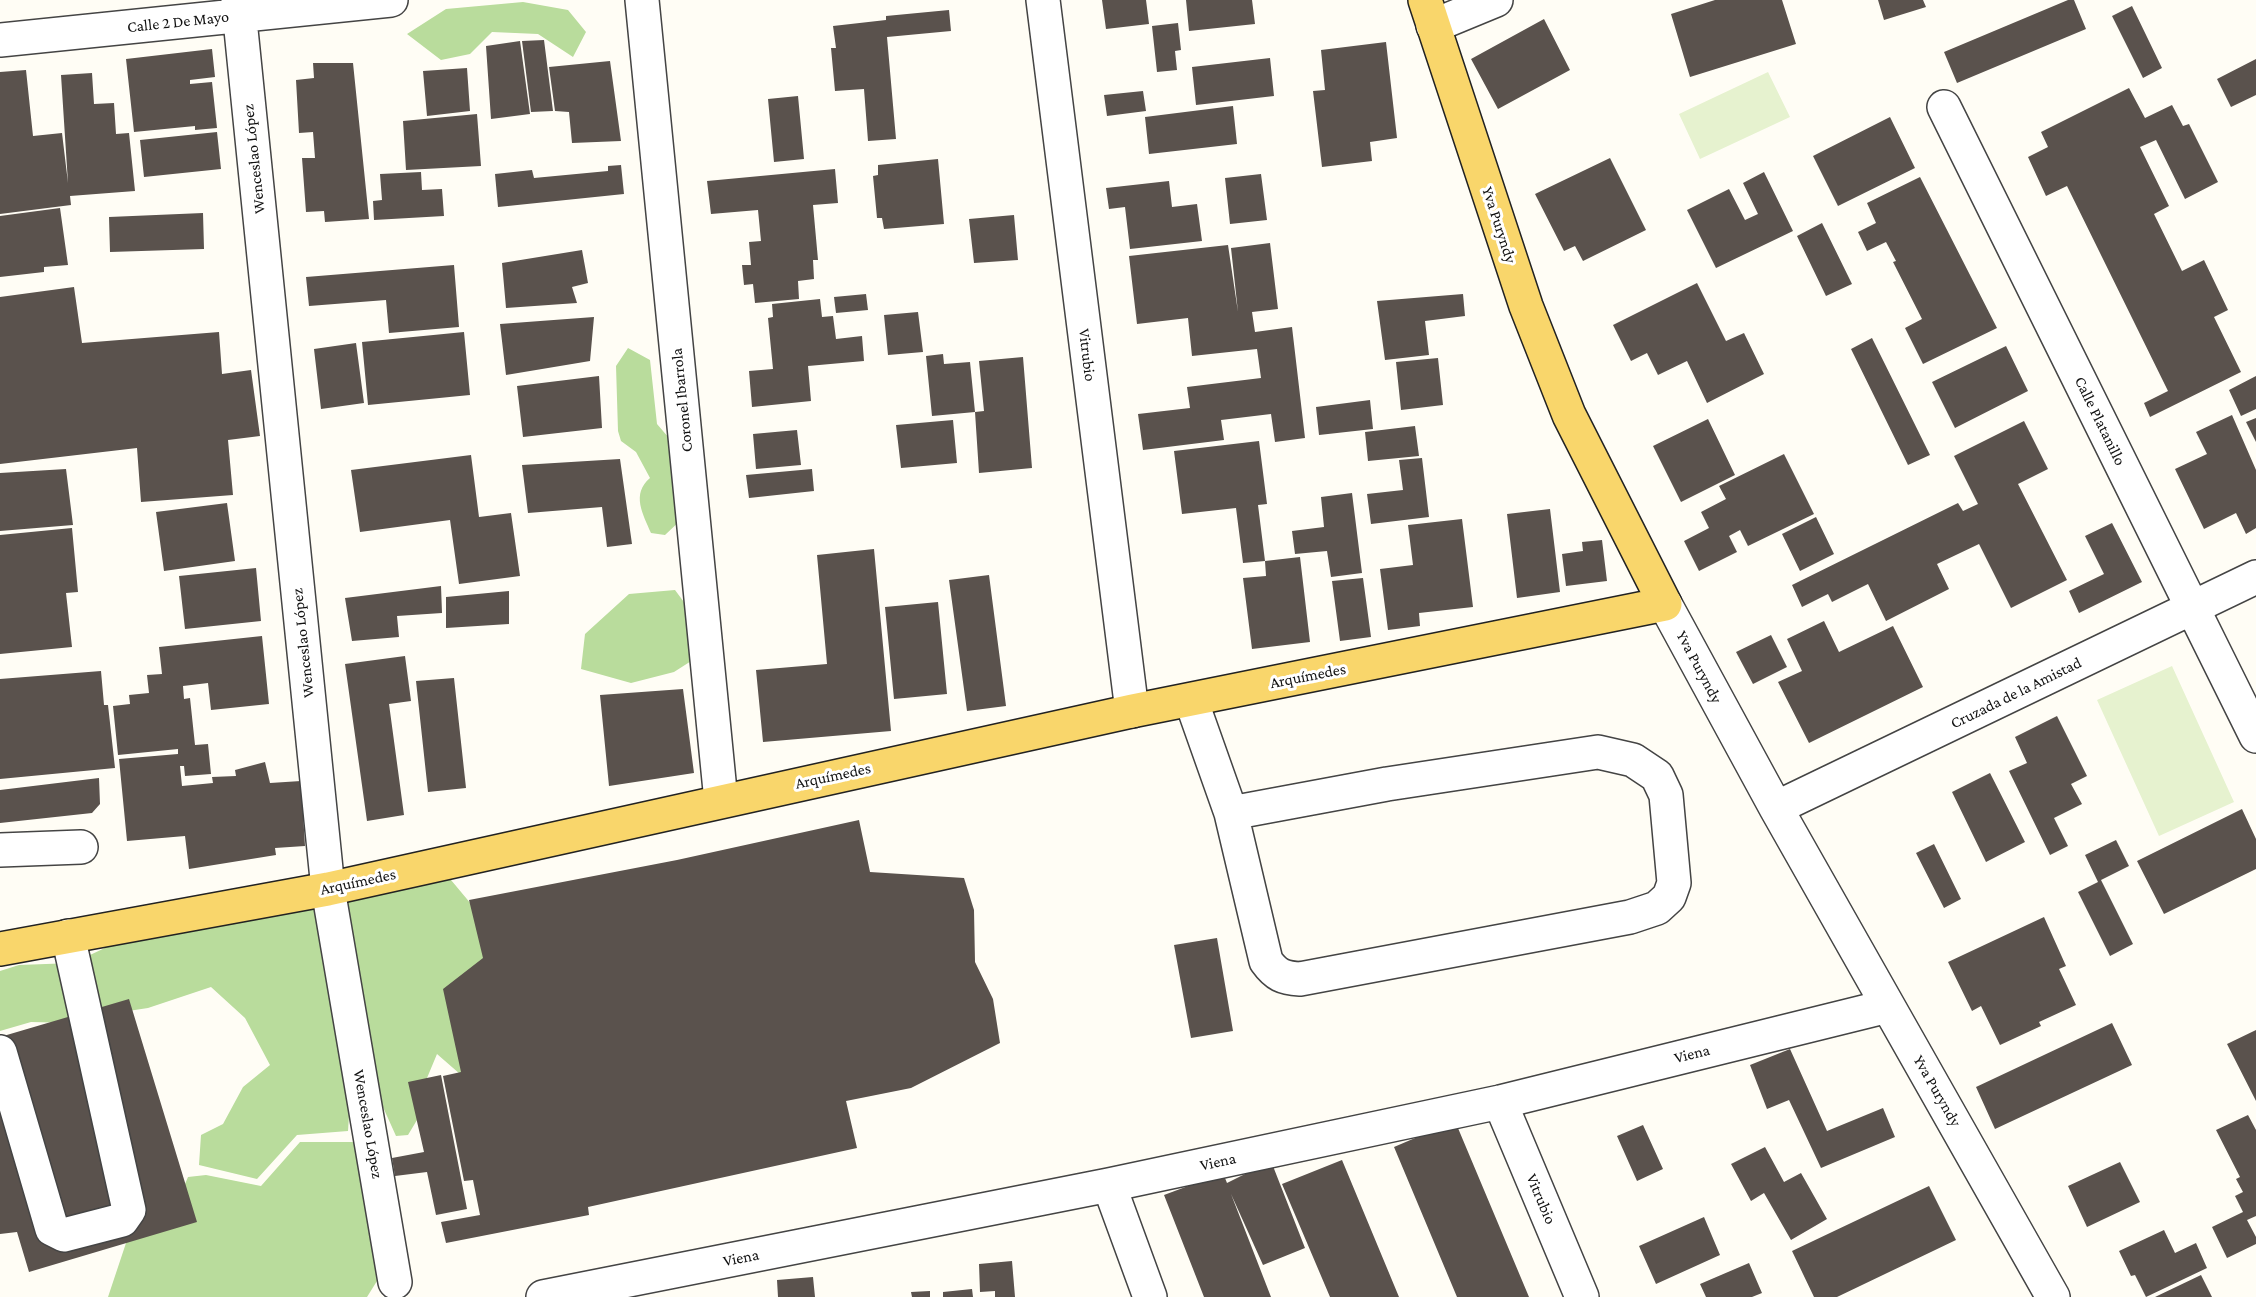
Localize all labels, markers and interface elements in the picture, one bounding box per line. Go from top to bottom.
street label: Calle 2 De Mayo [126,7,230,37]
street label: Wenceslao López [239,103,269,215]
street label: Yva Puryndy [1478,184,1520,266]
street label: Vitrubio [1074,328,1100,382]
street label: Coronel Ibarrola [667,347,697,453]
street label: Calle Platanillo [2070,373,2130,469]
street label: Wenceslao López [288,587,318,699]
street label: Yva Puryndy [1672,627,1726,707]
street label: Cruzada de la Amistad [1947,653,2085,733]
street label: Arquímedes [1268,659,1348,693]
street label: Arquímedes [793,759,873,793]
street label: Arquímedes [318,865,398,899]
street label: Viena [1672,1040,1712,1068]
street label: Yva Puryndy [1909,1052,1965,1130]
street label: Wenceslao López [349,1068,387,1180]
street label: Viena [1198,1149,1238,1175]
street label: Vitrubio [1522,1171,1560,1227]
street label: Viena [721,1245,761,1271]

